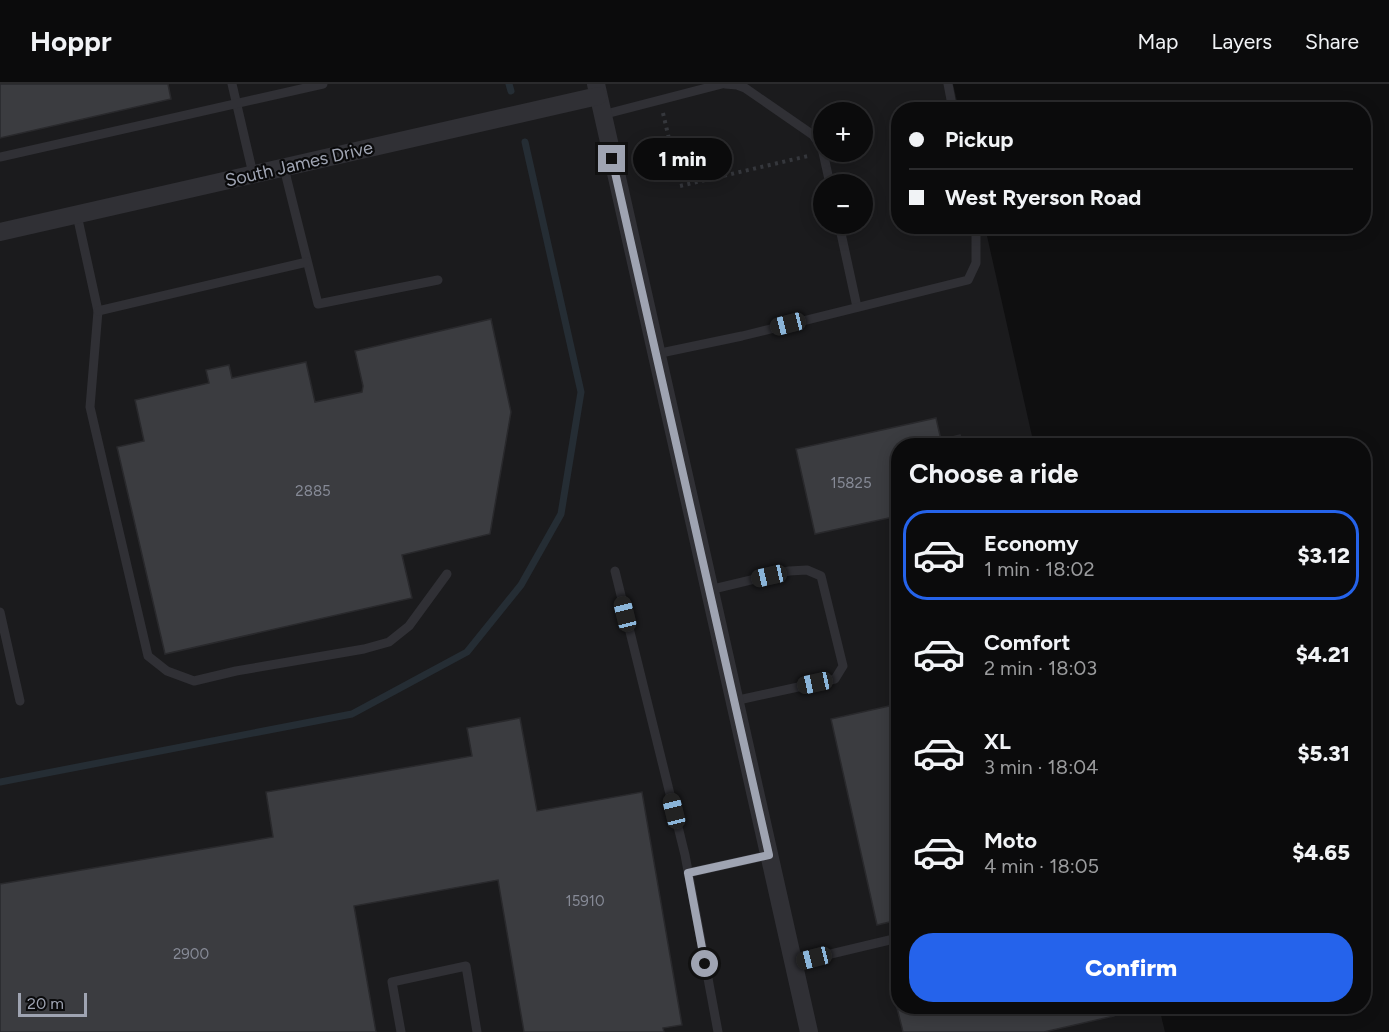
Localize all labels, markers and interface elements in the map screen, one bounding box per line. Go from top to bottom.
text: Hoppr [30,24,112,58]
text: Map [1138,29,1178,54]
text: Layers [1211,29,1272,54]
text: Share [1305,29,1359,54]
map controls [813,102,873,234]
button: + [813,102,873,162]
text: Pickup [945,126,1014,153]
street label: South James Drive [223,136,375,192]
callout: 1 min [633,138,732,180]
route end [598,145,625,172]
text: 1 min [659,147,706,171]
button: − [813,174,873,234]
text: West Ryerson Road [945,184,1141,211]
car [768,311,808,337]
text: Choose a ride [909,457,1078,490]
house number: 15825 [830,474,872,492]
house number: 2885 [295,482,331,500]
icon: car [912,528,966,582]
text: Economy [984,530,1079,557]
text: $3.12 [1297,542,1350,569]
text: 1 min · 18:02 [984,557,1095,581]
car [749,563,789,589]
car [612,594,638,634]
icon: car [912,627,966,681]
text: Comfort [984,629,1070,656]
text: $4.21 [1296,641,1350,668]
text: 2 min · 18:03 [984,656,1097,680]
car [796,670,834,696]
icon: car [912,726,966,780]
text: XL [984,728,1011,755]
text: $5.31 [1297,740,1350,767]
text: 3 min · 18:04 [984,755,1098,779]
car [661,791,687,831]
icon: car [912,825,966,879]
text: Moto [984,827,1037,854]
text: $4.65 [1292,839,1350,866]
text: 4 min · 18:05 [984,854,1099,878]
house number: 15910 [565,892,605,910]
button: Confirm [909,933,1353,1002]
house number: 2900 [173,945,209,963]
car [794,945,834,971]
route start [691,950,718,977]
scale bar [18,990,87,1018]
text: 20 m [27,994,64,1013]

